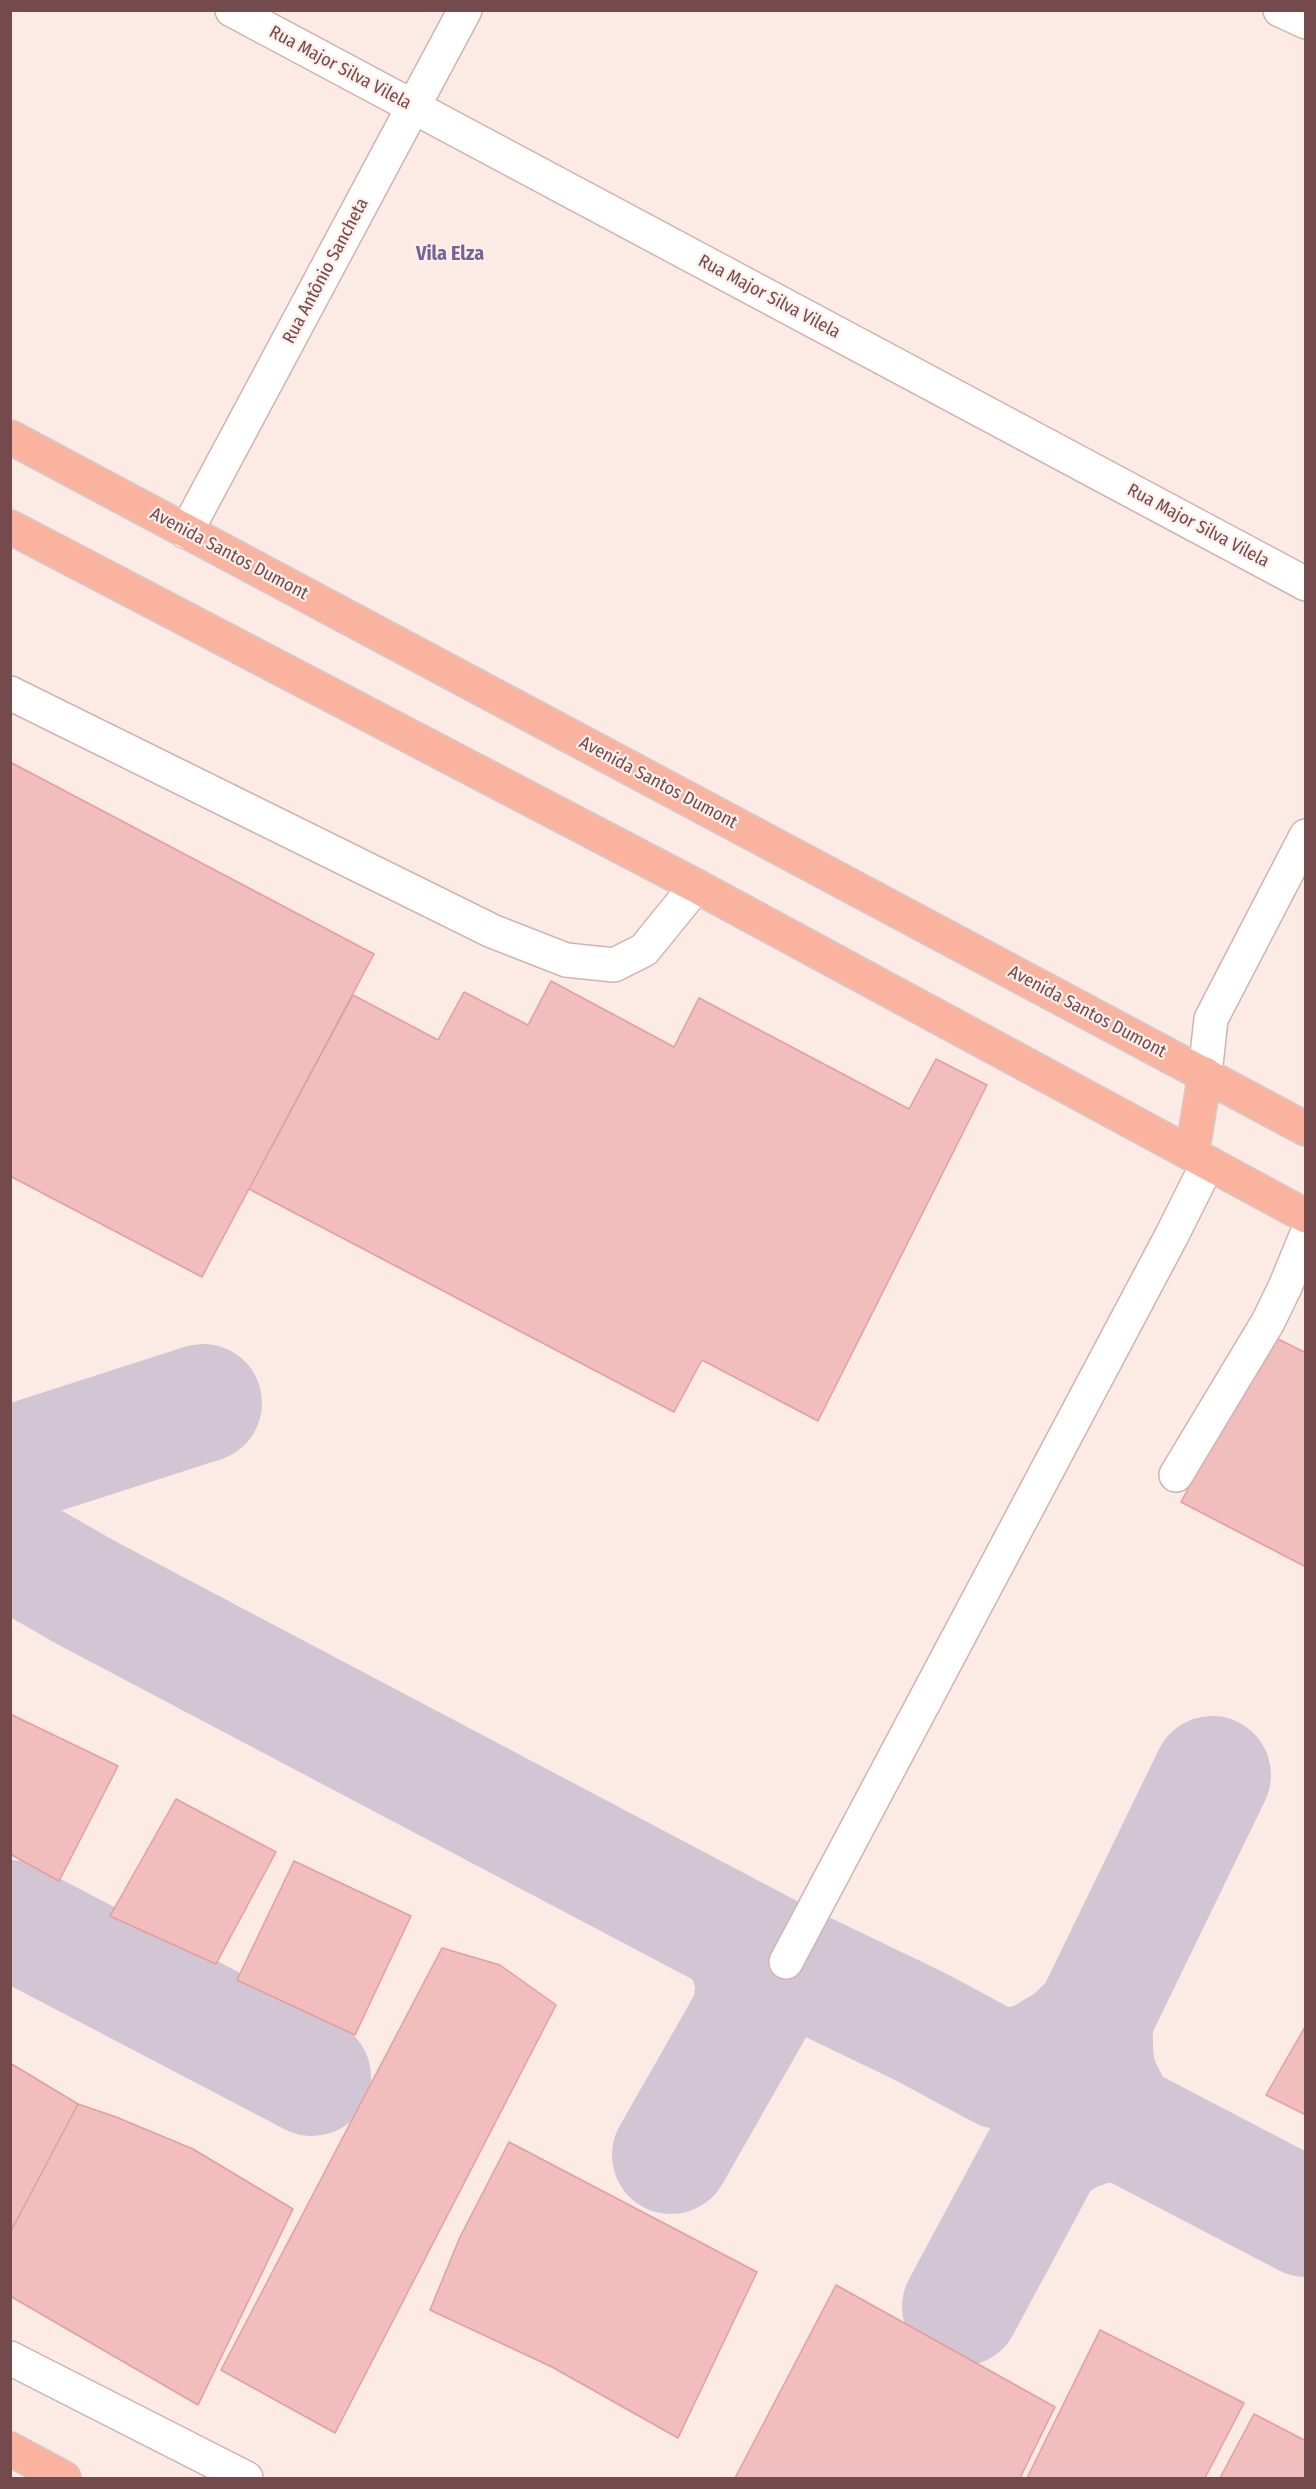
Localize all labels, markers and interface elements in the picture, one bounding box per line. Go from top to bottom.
street label: Rua Major Silva Vilela [265,21,415,115]
street label: Rua Antônio Sancheta [278,194,374,348]
district label: Vila Elza [416,242,484,266]
street label: Rua Major Silva Vilela [694,250,844,344]
street label: Rua Major Silva Vilela [1123,479,1273,573]
street label: Avenida Santos Dumont [146,503,312,605]
street label: Avenida Santos Dumont [575,732,741,834]
street label: Avenida Santos Dumont [1004,961,1170,1063]

